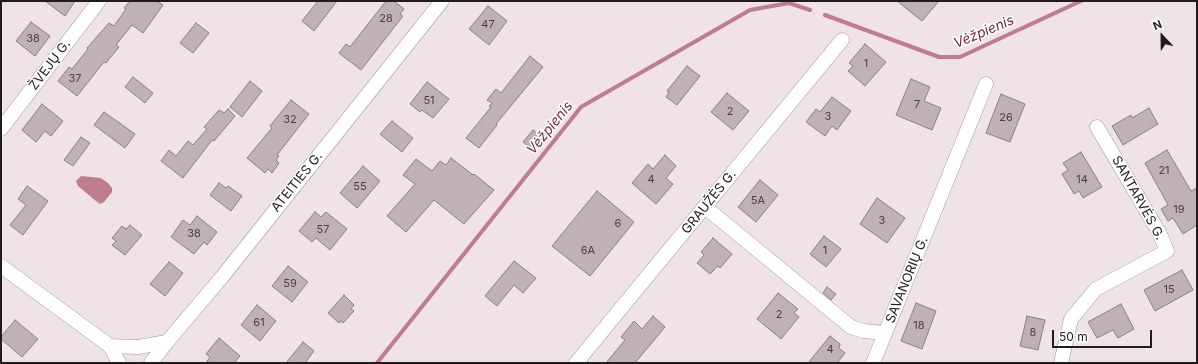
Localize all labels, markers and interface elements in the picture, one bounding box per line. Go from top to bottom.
house number: 28 [379,12,393,26]
water label: Vėžpienis [951,12,1017,52]
north arrow [1142,16,1182,56]
text: N [1151,17,1164,33]
house number: 47 [481,18,495,32]
house number: 38 [26,32,40,46]
street label: ŽVEJŲ G. [26,37,74,93]
house number: 1 [864,57,868,71]
house number: 37 [68,72,82,86]
house number: 51 [423,94,435,108]
water label: Vėžpienis [523,98,577,158]
house number: 7 [914,98,920,112]
house number: 2 [727,105,733,119]
house number: 3 [825,110,831,124]
house number: 26 [999,111,1013,125]
house number: 32 [283,113,297,127]
street label: ATEITIES G. [268,149,326,215]
street label: SANTARVĖS G. [1108,153,1168,243]
house number: 21 [1158,164,1170,178]
street label: GRAUŽĖS G. [678,167,740,237]
house number: 4 [647,173,655,187]
house number: 14 [1076,173,1088,187]
house number: 55 [353,180,367,194]
house number: 5A [751,194,765,208]
house number: 19 [1173,203,1185,217]
house number: 3 [879,214,885,228]
house number: 6 [615,217,621,231]
house number: 57 [317,223,329,237]
house number: 38 [187,227,201,241]
street label: SAVANORIŲ G. [883,235,931,325]
house number: 6A [581,244,595,258]
house number: 1 [823,244,827,258]
house number: 59 [283,277,297,291]
house number: 15 [1163,283,1175,297]
house number: 2 [776,308,782,322]
house number: 61 [253,316,265,330]
house number: 18 [913,319,925,333]
scale bar [1054,322,1154,348]
house number: 8 [1030,326,1036,340]
text: 50 m [1059,329,1088,344]
house number: 4 [826,343,834,357]

